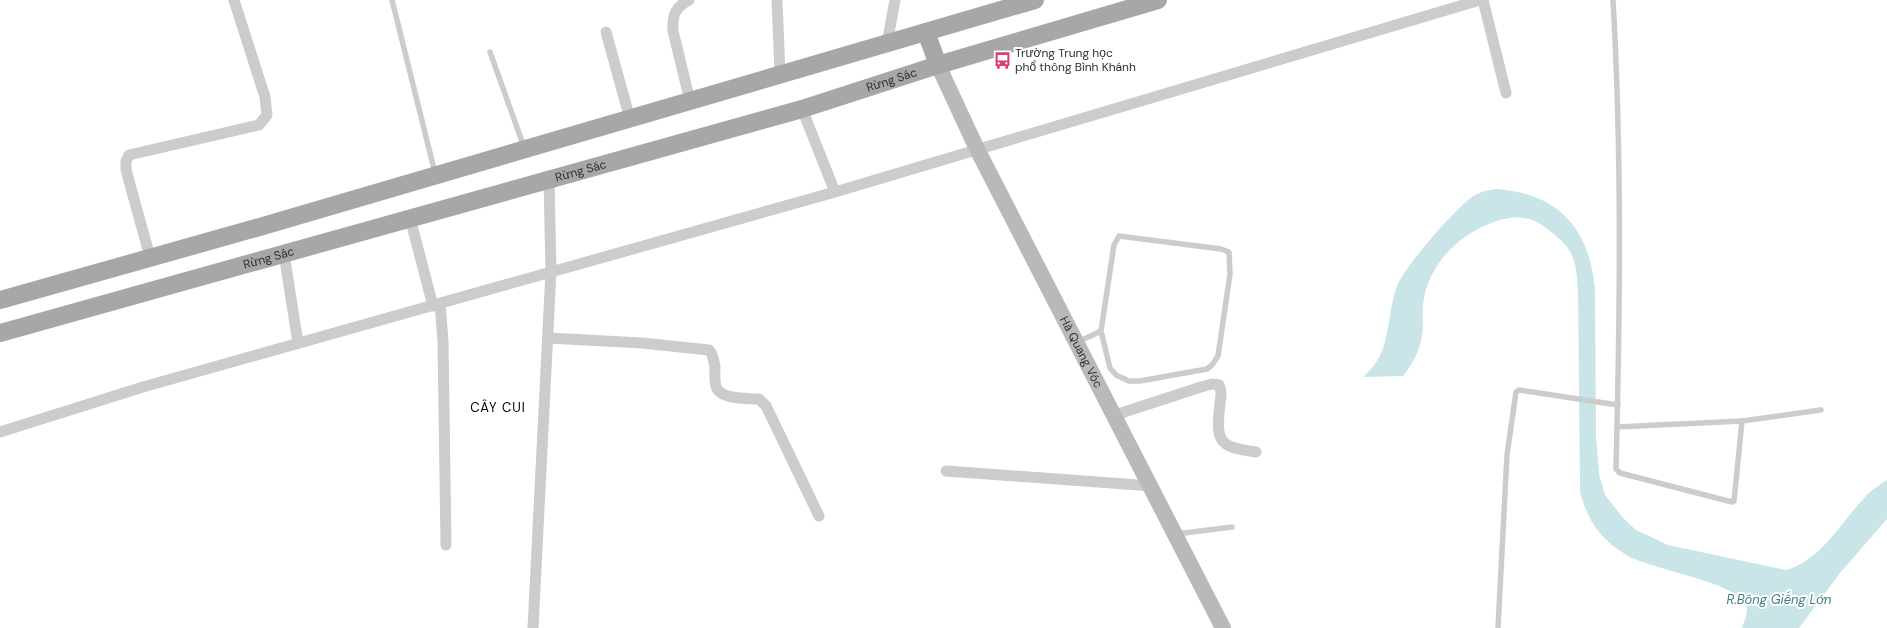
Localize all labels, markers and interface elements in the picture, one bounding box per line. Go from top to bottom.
place label: Trường Trung học phổ thông Bình Khánh [1015,45,1136,75]
bus stop icon: Trường Trung học phổ thông Bình Khánh [992,50,1012,70]
street label: Rừng Sác [864,64,919,96]
street label: Rừng Sác [553,156,608,186]
street label: Rừng Sác [241,243,296,273]
street label: Hà Quang Vóc [1056,314,1106,391]
district label: CÂY CUI [470,399,526,416]
water label: R.Bông Giếng Lớn [1726,591,1832,608]

